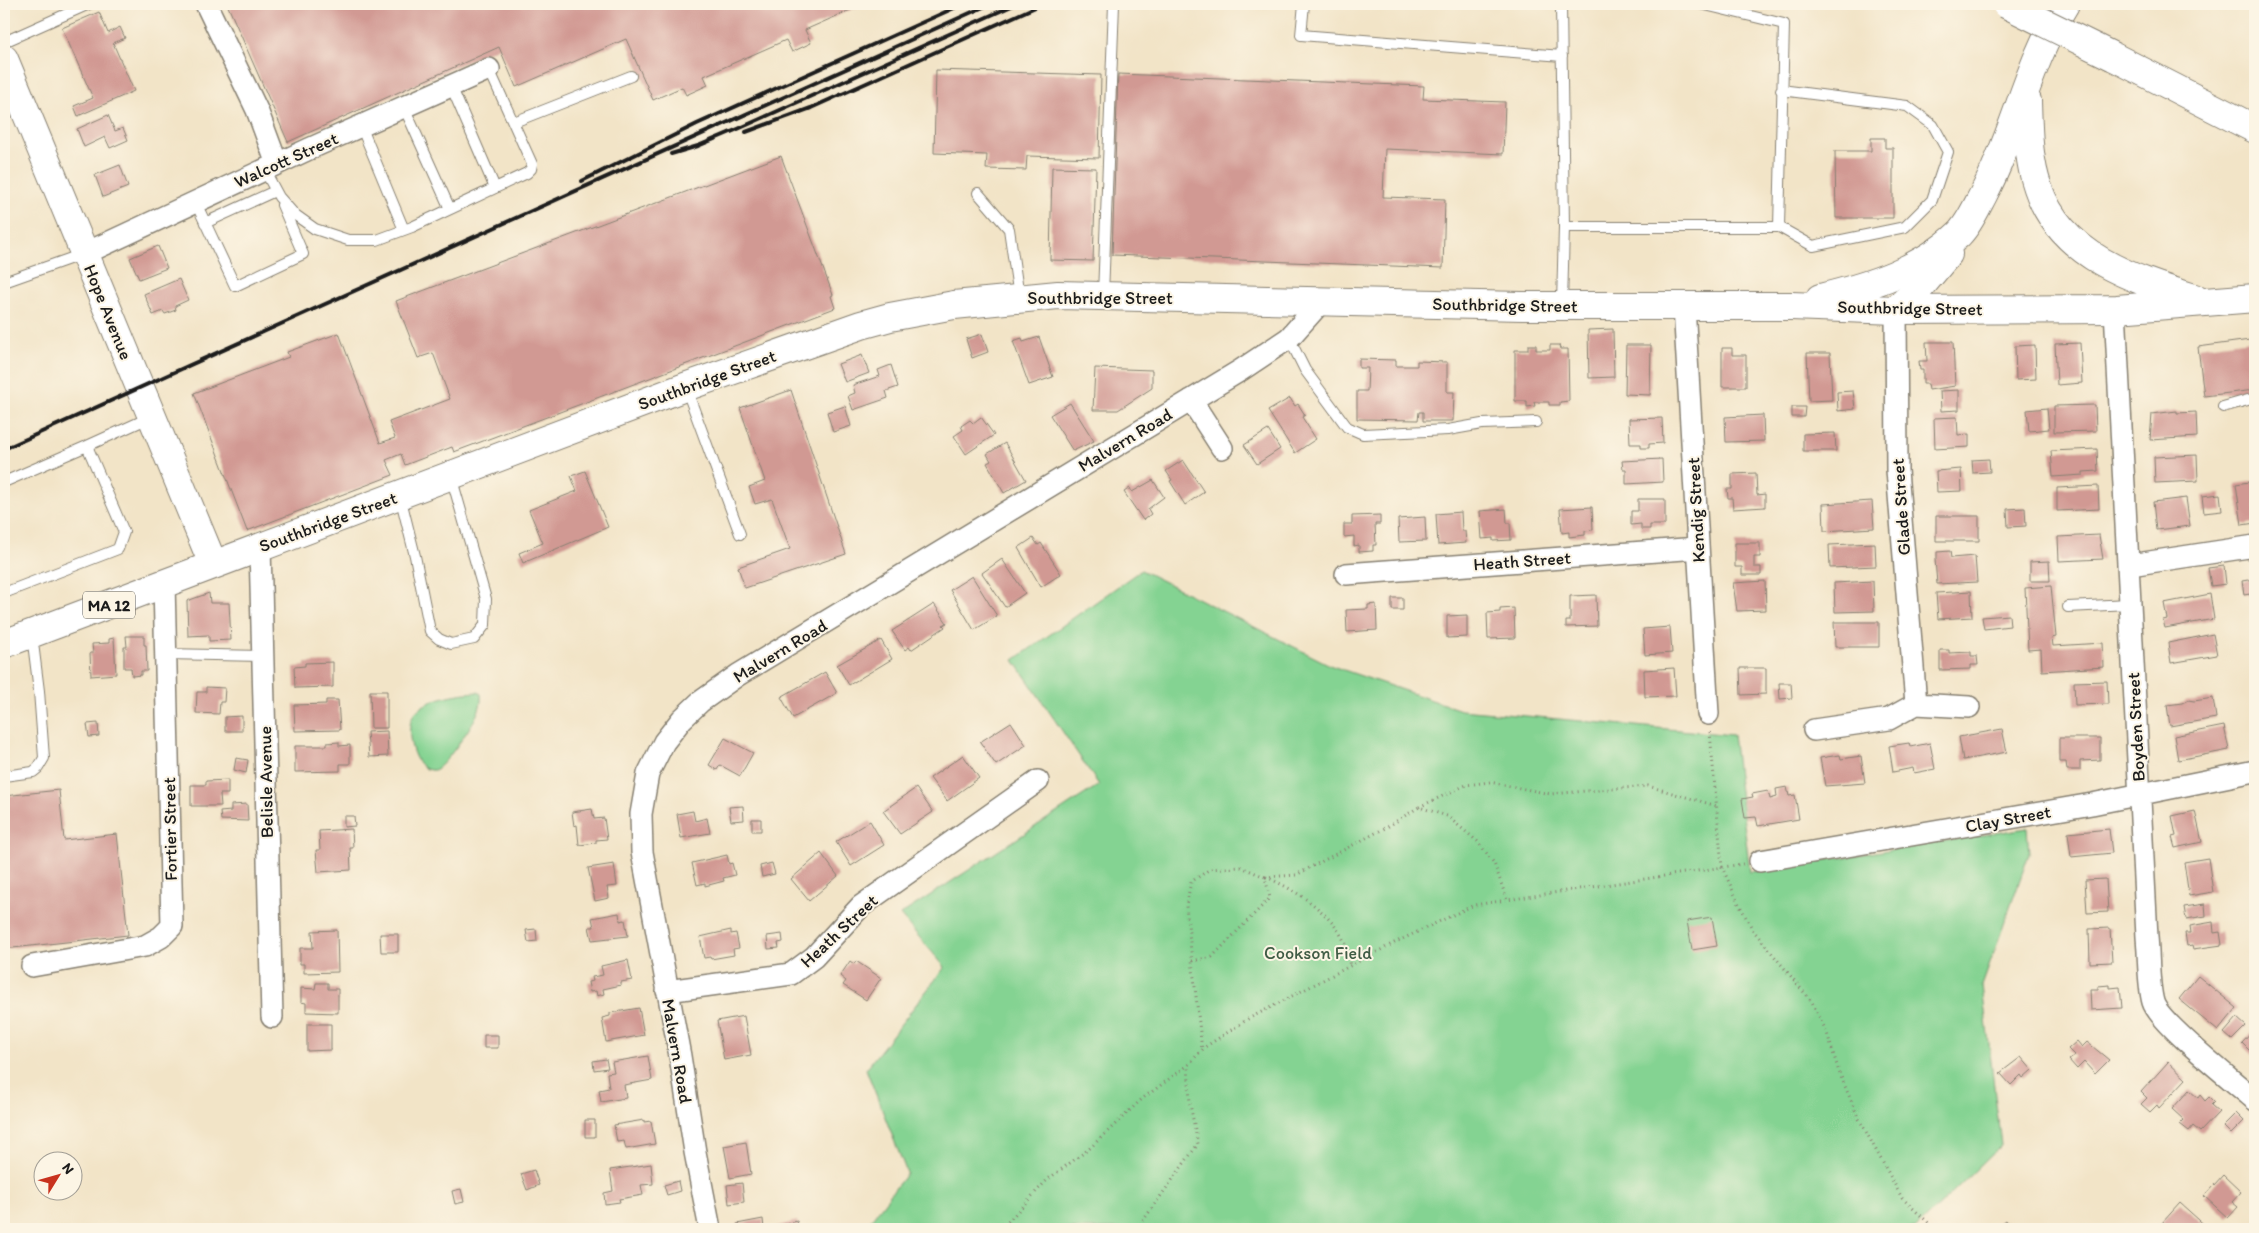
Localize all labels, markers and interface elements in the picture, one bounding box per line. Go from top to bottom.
street label: Walcott Street [231,127,342,193]
street label: Hope Avenue [79,261,137,363]
street label: Southbridge Street [1027,287,1173,309]
street label: Southbridge Street [1432,293,1578,317]
street label: Southbridge Street [1837,296,1983,320]
street label: Southbridge Street [635,345,779,415]
street label: Malvern Road [1074,403,1176,477]
street label: Kendig Street [1682,457,1710,563]
street label: Glade Street [1887,458,1915,556]
street label: Southbridge Street [256,487,400,557]
street label: Heath Street [1472,547,1572,575]
road number: MA 12 [83,592,135,618]
street label: Malvern Road [729,614,831,688]
street label: Boyden Street [2122,672,2150,782]
street label: Belisle Avenue [254,726,278,838]
street label: Fortier Street [158,777,182,881]
street label: Clay Street [1963,801,2053,837]
street label: Heath Street [796,889,882,972]
park label: Cookson Field [1264,942,1372,964]
street label: Malvern Road [657,997,697,1105]
north arrow [32,1150,82,1200]
text: N [58,1160,78,1177]

